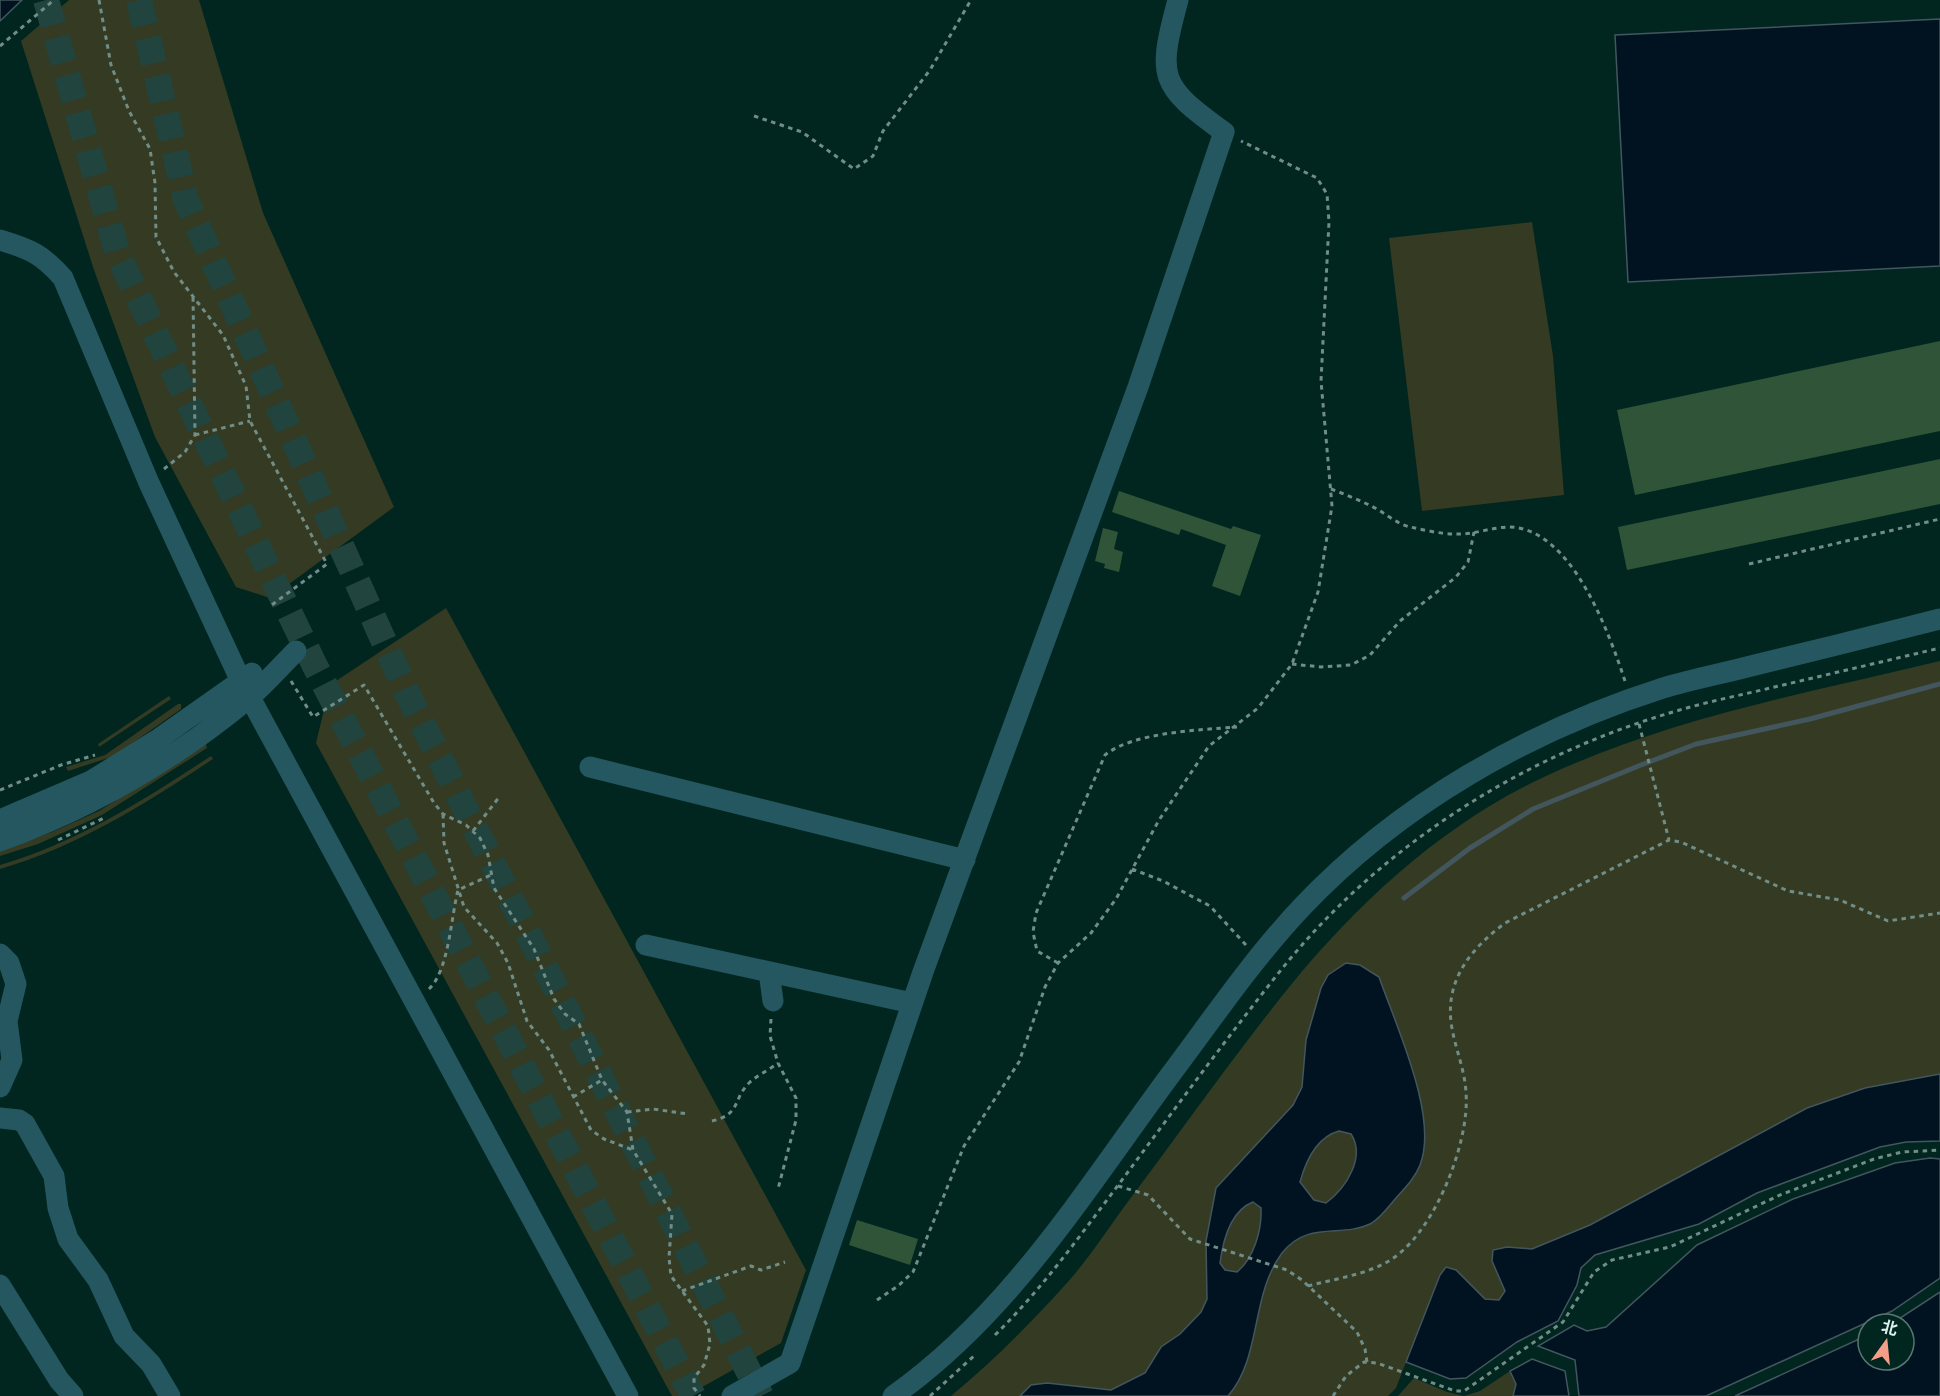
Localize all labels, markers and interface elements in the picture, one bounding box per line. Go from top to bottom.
north arrow [1856,1312,1916,1372]
text: 北 [1880,1316,1900,1339]

